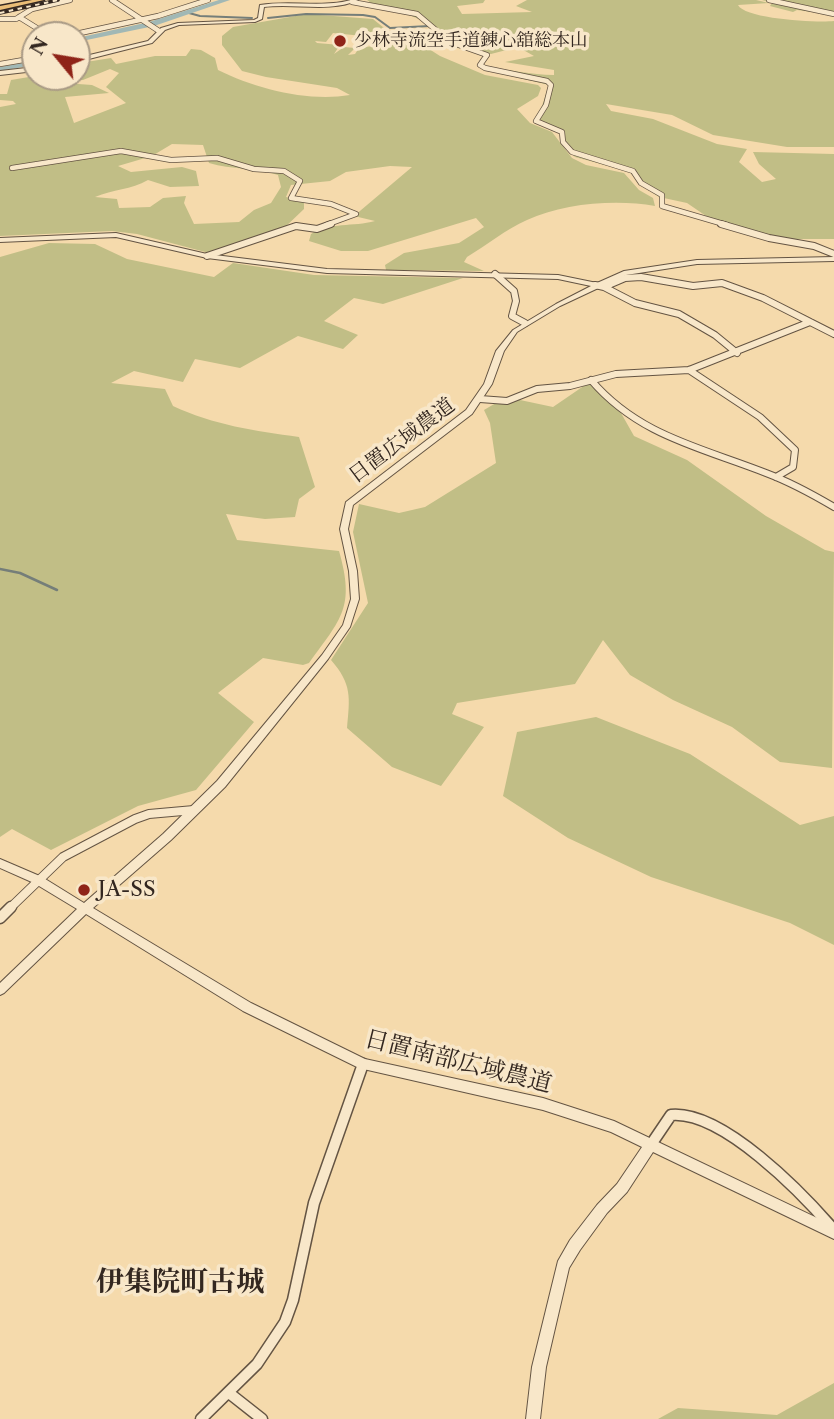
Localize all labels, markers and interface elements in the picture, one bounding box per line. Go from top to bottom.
north arrow [21,21,91,91]
place label: 少林寺流空手道錬心舘総本山 [354,30,588,52]
text: N [25,33,53,59]
marker: 少林寺流空手道錬心舘総本山 [332,33,348,49]
street label: 日置広域農道 [344,393,460,489]
place label: JA-SS [98,877,155,903]
marker: JA-SS [76,882,92,898]
street label: 日置南部広域農道 [361,1025,555,1099]
district label: 伊集院町古城 [96,1266,264,1300]

